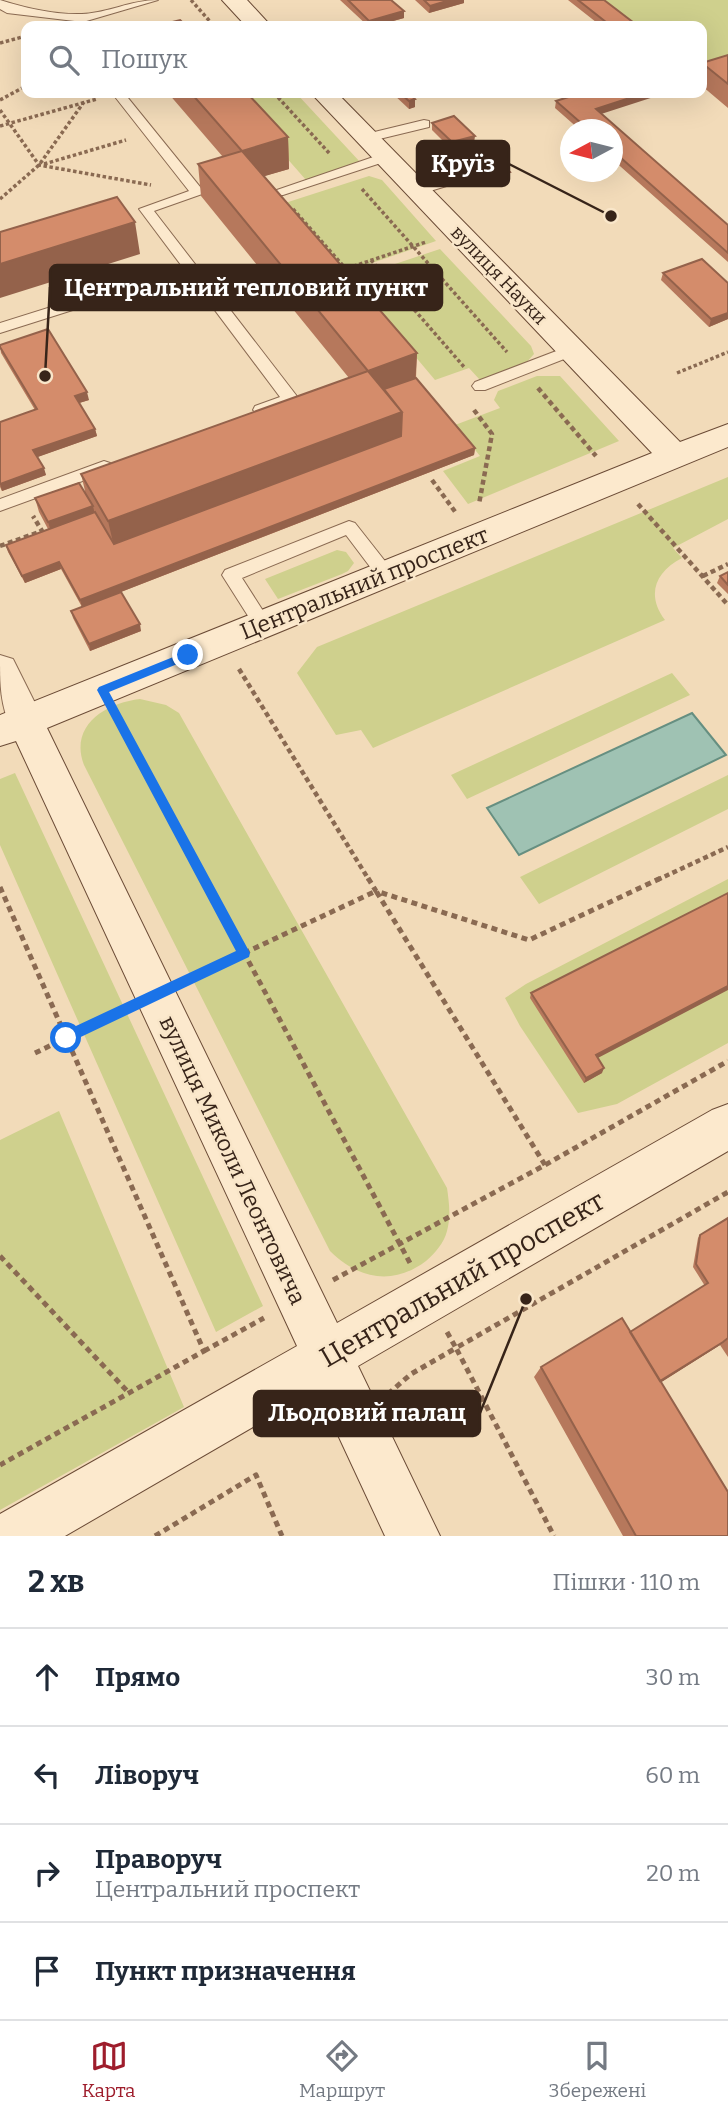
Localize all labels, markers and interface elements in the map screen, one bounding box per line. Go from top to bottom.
search box [21,21,707,98]
icon: search [45,41,83,79]
text: Пошук [101,44,187,75]
north arrow [560,119,623,182]
callout: Круїз [417,141,509,186]
text: Круїз [431,150,495,178]
street label: вулиця Науки [446,221,552,329]
callout: Центральний тепловий пункт [50,265,442,310]
text: Центральний тепловий пункт [64,274,428,302]
street label: Центральний проспект [236,520,492,646]
route end [172,639,203,670]
street label: вулиця Миколи Леонтовича [154,1011,313,1309]
route start [50,1022,81,1053]
street label: Центральний проспект [314,1184,610,1374]
callout: Льодовий палац [254,1391,480,1436]
text: Льодовий палац [268,1399,466,1427]
text: 2 хв [28,1564,84,1600]
text: Пішки · 110 m [553,1568,700,1596]
icon: ahead [28,1658,66,1696]
text: Прямо [95,1662,180,1693]
text: 30 m [646,1663,700,1691]
icon: left [28,1756,66,1794]
text: Ліворуч [95,1760,199,1791]
text: 60 m [645,1761,700,1789]
text: Праворуч [95,1844,222,1875]
icon: right [28,1854,66,1892]
text: 20 m [646,1859,700,1887]
text: Центральний проспект [95,1875,360,1903]
icon: arrive [28,1952,66,1990]
text: Пункт призначення [95,1956,356,1987]
tab: Карта [82,2037,135,2102]
tab: Маршрут [299,2037,385,2102]
tab: Збережені [548,2037,646,2102]

